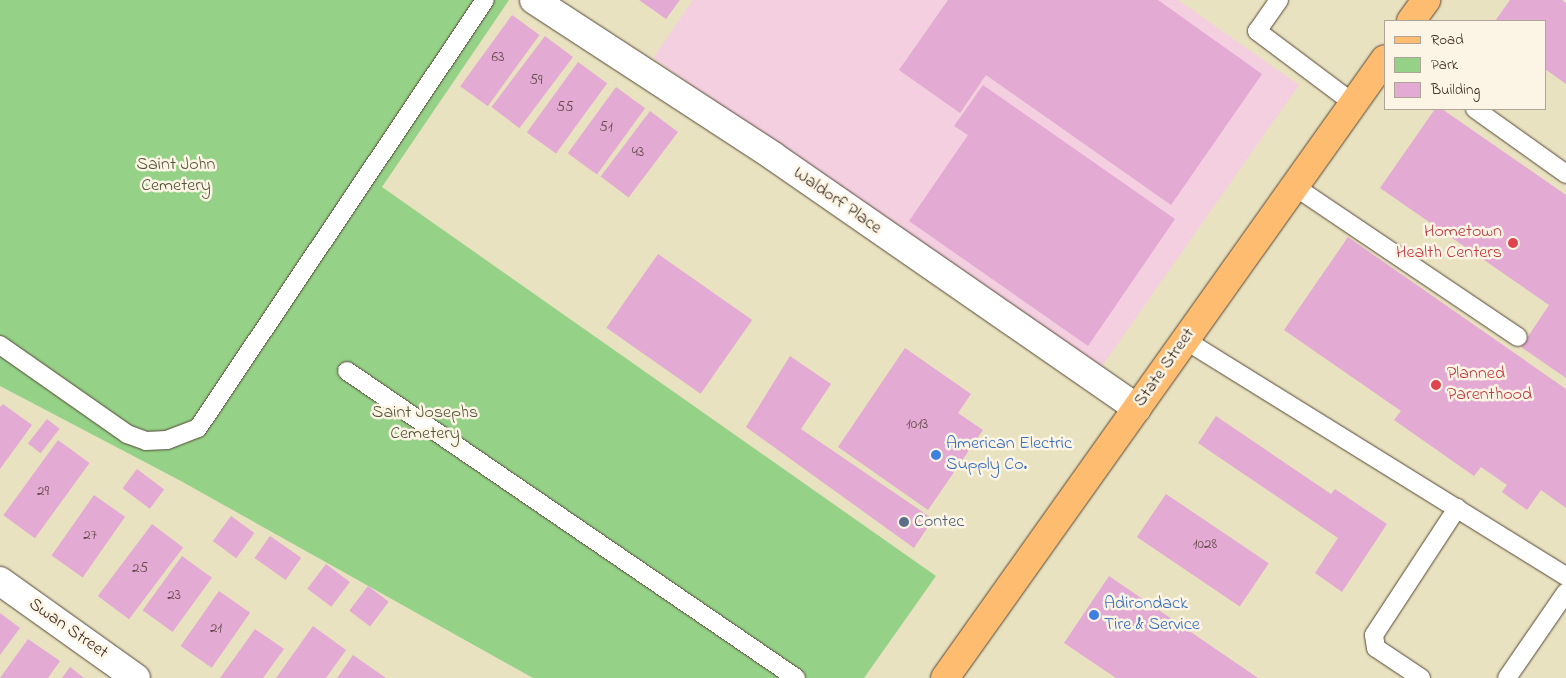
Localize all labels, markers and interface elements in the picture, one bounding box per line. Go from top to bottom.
legend [1384,20,1546,110]
text: Road [1431,29,1464,51]
house number: 63 [492,49,504,67]
text: Park [1431,54,1458,76]
house number: 59 [529,72,543,90]
text: Building [1431,79,1480,101]
house number: 55 [556,99,574,117]
house number: 51 [599,119,613,137]
house number: 43 [632,144,644,162]
park label: Saint John Cemetery [137,155,215,198]
street label: Waldorf Place [789,163,885,239]
place label: Hometown Health Centers [1396,222,1502,264]
marker: Hometown Health Centers [1506,236,1520,250]
street label: State Street [1130,324,1200,412]
place label: Planned Parenthood [1447,364,1532,406]
marker: Planned Parenthood [1429,378,1443,392]
park label: Saint Josephs Cemetery [372,403,478,446]
house number: 1013 [906,416,928,434]
place label: American Electric Supply Co. [946,434,1072,476]
marker: American Electric Supply Co. [930,449,942,461]
house number: 29 [37,483,49,501]
place label: Contec [914,511,964,533]
marker: Contec [898,516,910,528]
house number: 27 [83,527,97,545]
house number: 1028 [1193,536,1217,554]
house number: 25 [132,560,148,578]
house number: 23 [167,587,181,605]
street label: Swan Street [24,594,112,664]
place label: Adirondack Tire & Service [1104,594,1200,636]
marker: Adirondack Tire & Service [1088,609,1100,621]
house number: 21 [210,620,222,638]

